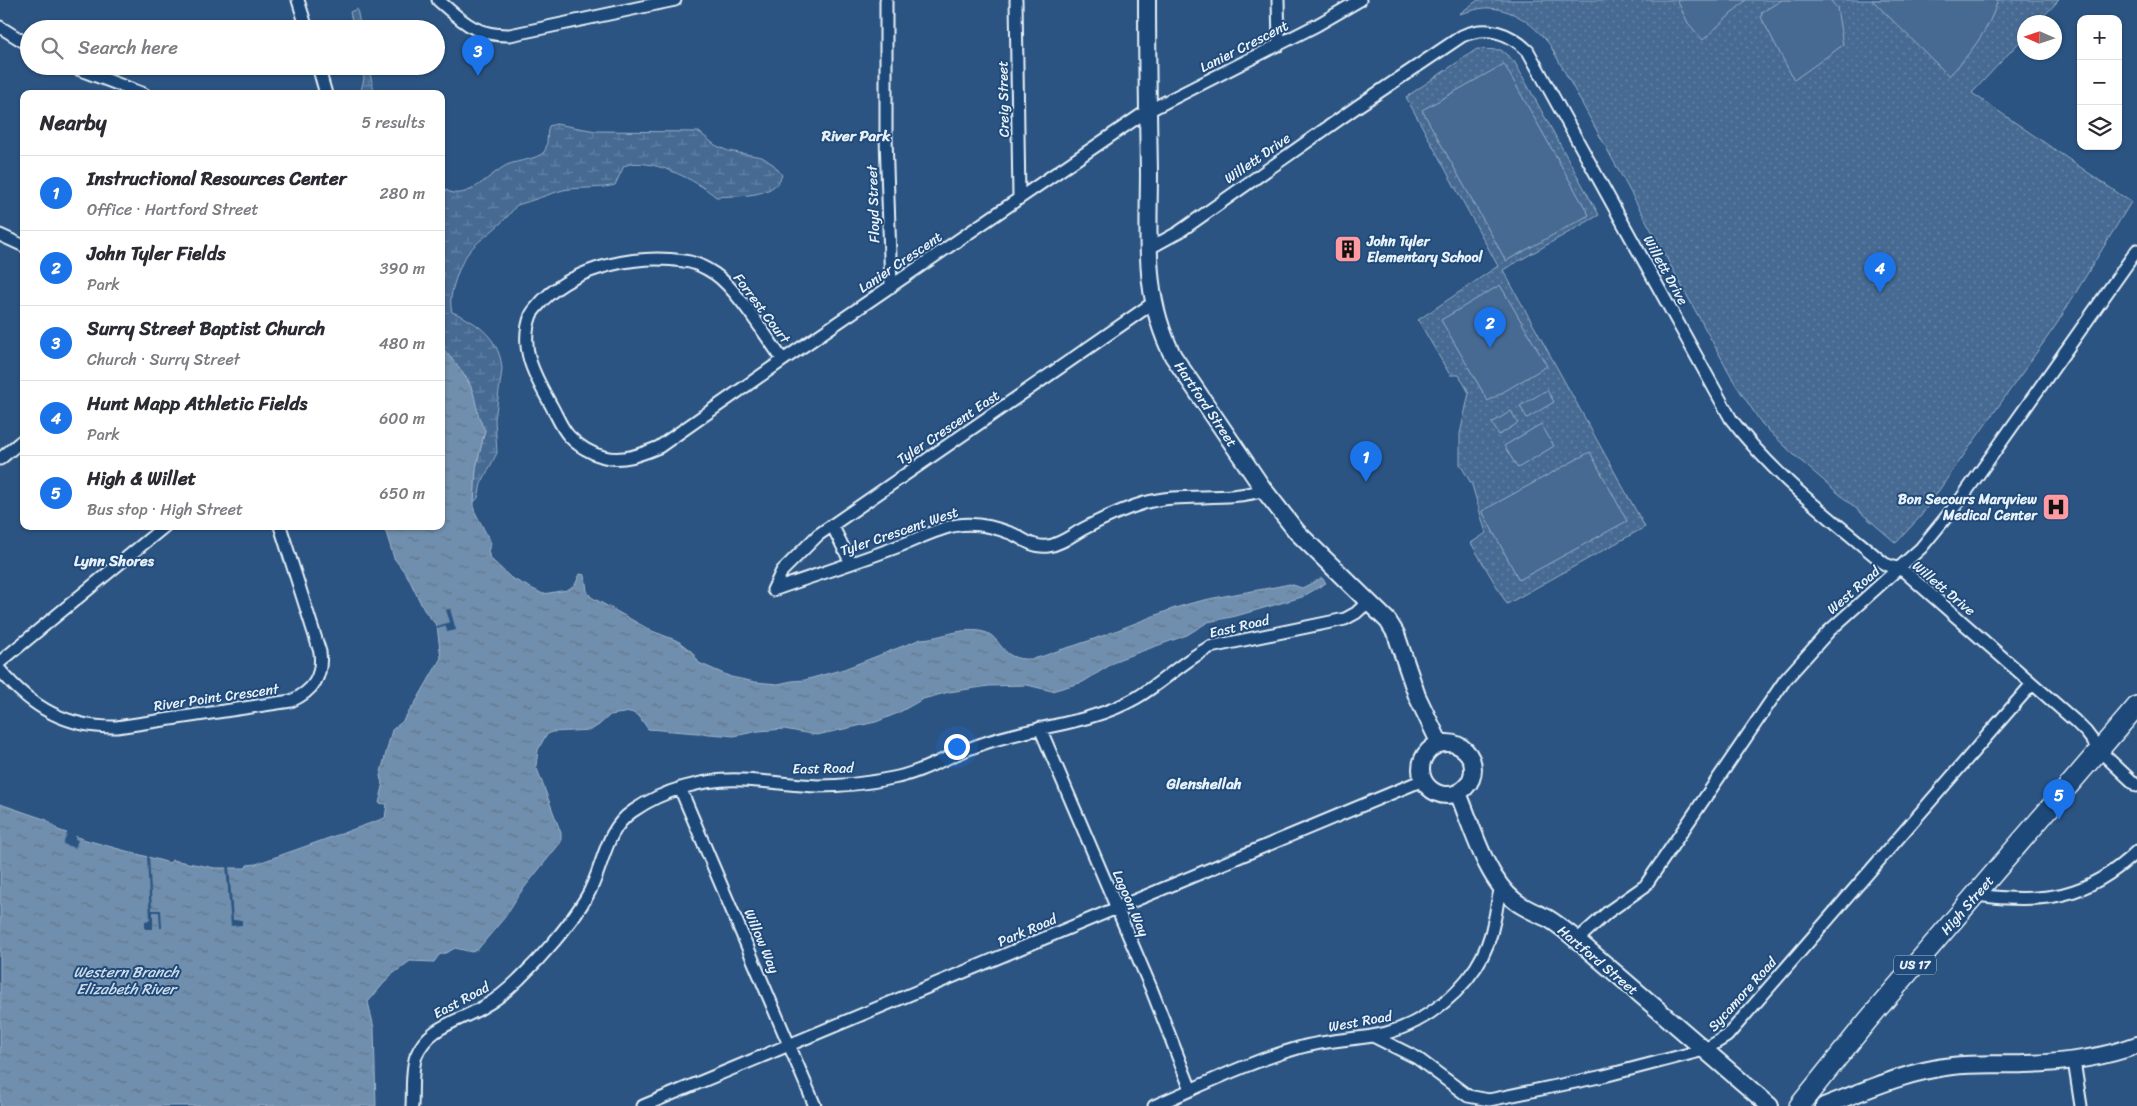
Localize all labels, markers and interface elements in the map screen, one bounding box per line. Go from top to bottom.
street label: Lanier Crescent [1195,13,1293,80]
north arrow [2017,15,2062,60]
map controls [2077,15,2122,150]
button: + [2077,15,2122,60]
search box [20,20,445,75]
text: Search here [78,31,178,64]
icon: search [38,34,66,62]
pin: 3 [462,35,494,76]
button: − [2077,60,2122,105]
street label: Creig Street [990,61,1017,137]
text: Nearby [40,104,106,142]
button: layers [2077,105,2122,150]
text: 5 results [361,108,425,137]
district label: River Park [821,123,891,149]
street label: Willett Drive [1219,126,1296,191]
text: Instructional Resources Center [87,162,347,195]
street label: Floyd Street [860,163,887,243]
text: 1 [53,179,59,208]
text: 280 m [380,179,425,208]
text: Office · Hartford Street [87,195,258,224]
street label: Lanier Crescent [853,225,948,300]
place label: John Tyler Elementary School [1366,229,1484,270]
street label: Willett Drive [1636,231,1695,310]
building icon: John Tyler Elementary School [1333,234,1363,264]
text: John Tyler Fields [87,237,226,270]
pin: 4 [1864,252,1896,293]
text: 2 [51,254,61,283]
text: 390 m [380,254,425,283]
street label: Forrest Court [727,267,798,350]
text: Park [87,270,120,299]
pin: 2 [1474,307,1506,348]
text: Surry Street Baptist Church [87,312,325,345]
text: 3 [52,329,60,358]
text: 480 m [379,329,425,358]
text: Church · Surry Street [87,345,240,374]
street label: Hartford Street [1167,356,1244,452]
street label: Tyler Crescent East [891,383,1005,471]
text: Hunt Mapp Athletic Fields [87,387,307,420]
text: 4 [51,404,61,433]
text: 600 m [379,404,425,433]
text: Park [87,420,120,449]
pin: 1 [1350,441,1382,482]
text: High & Willet [87,462,196,495]
text: 5 [51,479,61,508]
text: 650 m [380,479,425,508]
place label: Bon Secours Maryview Medical Center [1898,487,2038,528]
hospital icon: Bon Secours Maryview Medical Center [2041,492,2071,522]
text: Bus stop · High Street [87,495,243,524]
street label: Tyler Crescent West [837,500,962,563]
district label: Lynn Shores [74,548,155,574]
street label: Willett Drive [1906,554,1981,623]
street label: West Road [1821,559,1887,621]
street label: East Road [1207,607,1273,646]
street label: River Point Crescent [152,676,281,719]
your location [944,734,970,760]
street label: East Road [792,755,855,782]
district label: Glenshellah [1165,771,1242,797]
pin: 5 [2043,779,2075,820]
street label: Lagoon Way [1105,866,1156,941]
street label: High Street [1934,870,2001,941]
street label: Willow Way [737,905,787,978]
street label: Park Road [994,906,1062,954]
street label: Hartford Street [1552,919,1644,1002]
street label: Sycamore Road [1702,950,1784,1038]
road number: US 17 [1894,956,1936,974]
water label: Western Branch Elizabeth River [73,959,181,1002]
street label: East Road [428,974,495,1026]
street label: West Road [1326,1003,1395,1039]

